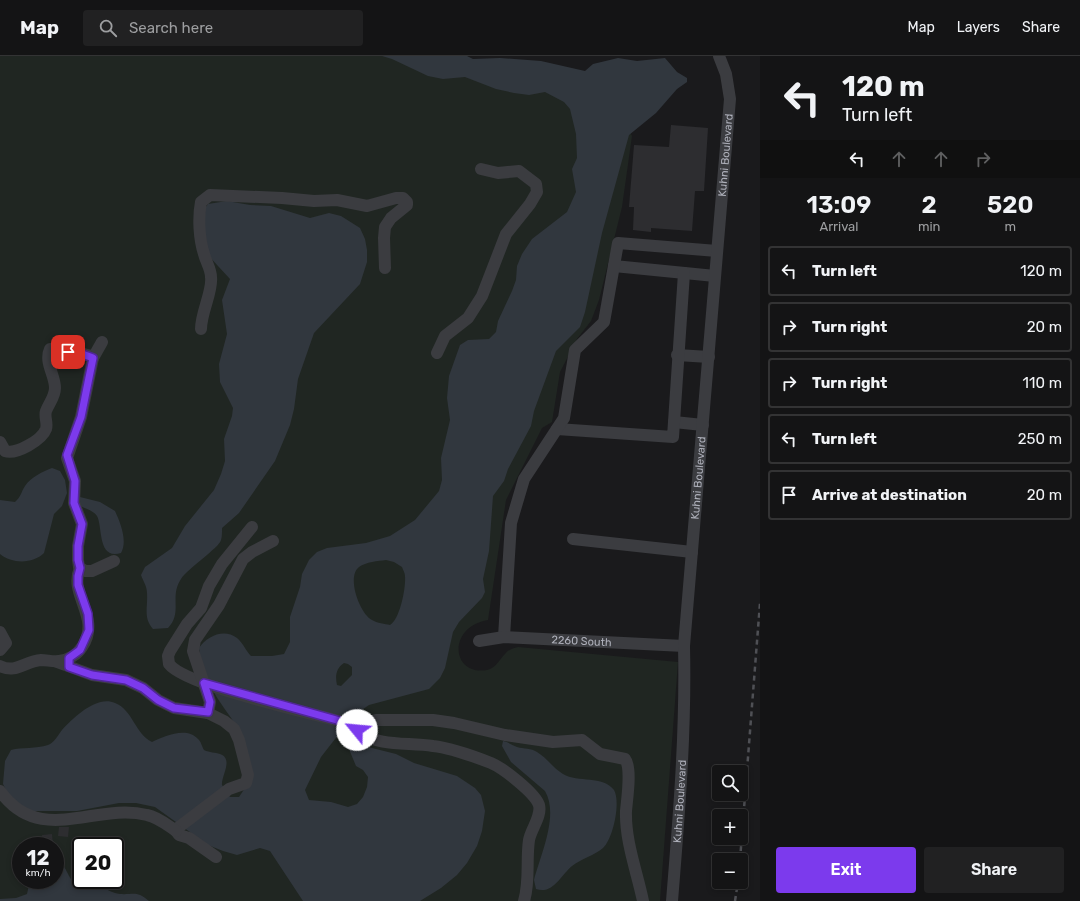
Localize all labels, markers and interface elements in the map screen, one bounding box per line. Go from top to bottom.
search box [83,10,363,46]
text: Map [20,16,59,39]
icon: search [97,17,119,39]
text: Search here [129,19,213,37]
text: Map [908,19,935,36]
text: Layers [957,19,1000,36]
text: Share [1022,19,1060,36]
text: 120 m [842,70,925,103]
icon: left [776,72,828,124]
text: Turn left [842,104,912,126]
street label: Kuhni Boulevard [715,113,735,197]
icon: left [846,148,868,170]
icon: ahead [888,148,910,170]
icon: ahead [930,148,952,170]
icon: right [972,148,994,170]
text: 13:09 [807,191,871,219]
text: 2 [922,191,937,219]
text: 520 [987,191,1033,219]
text: Arrival [819,219,858,234]
text: min [918,219,941,234]
text: m [1004,219,1016,234]
icon: left [778,260,800,282]
text: Turn left [812,262,877,280]
text: 120 m [1020,262,1062,280]
icon: right [778,316,800,338]
text: Turn right [812,318,887,336]
text: 20 m [1027,318,1062,336]
pin [51,335,85,369]
icon: arrive [57,341,79,363]
icon: right [778,372,800,394]
text: Turn right [812,374,887,392]
text: 110 m [1023,374,1062,392]
icon: left [778,428,800,450]
text: Turn left [812,430,877,448]
text: 250 m [1018,430,1062,448]
street label: Kuhni Boulevard [688,436,708,520]
icon: arrive [778,484,800,506]
text: Arrive at destination [812,486,967,504]
text: 20 m [1027,486,1062,504]
street label: 2260 South [551,633,612,649]
position arrow [336,709,378,751]
street label: Kuhni Boulevard [670,759,689,843]
map controls [712,765,748,889]
button: search [712,765,748,801]
button: + [712,809,748,845]
speed limit sign: 20 [72,837,124,889]
text: 12 [27,846,49,870]
button: Exit [776,847,916,893]
button: Share [924,847,1064,893]
button: − [712,853,748,889]
text: km/h [26,867,50,879]

